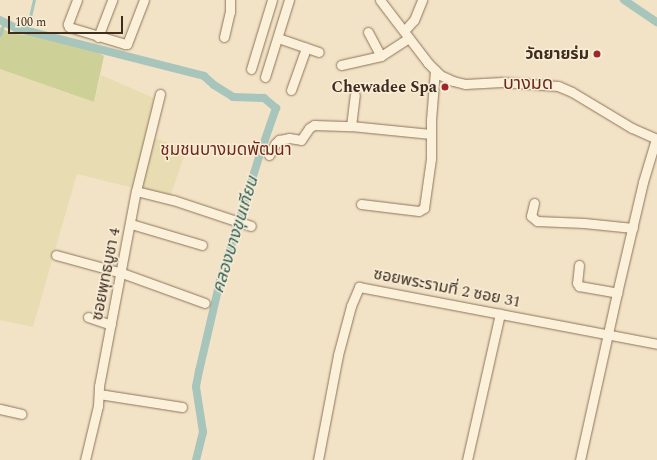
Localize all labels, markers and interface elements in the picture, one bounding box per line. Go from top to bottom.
scale bar [10,8,125,34]
text: 100 m [15,13,46,32]
place label: วัดยายร่ม [525,44,589,64]
marker: วัดยายร่ม [592,49,602,59]
district label: บางมด [503,73,553,95]
place label: Chewadee Spa [332,77,437,97]
marker: Chewadee Spa [440,82,450,92]
district label: ชุมชนบางมดพัฒนา [160,141,292,161]
water label: คลองบางขุนเทียน [209,174,263,296]
street label: ซอยพุทธบูชา 4 [88,226,124,322]
street label: ซอยพระรามที่ 2 ซอย 31 [372,264,522,312]

